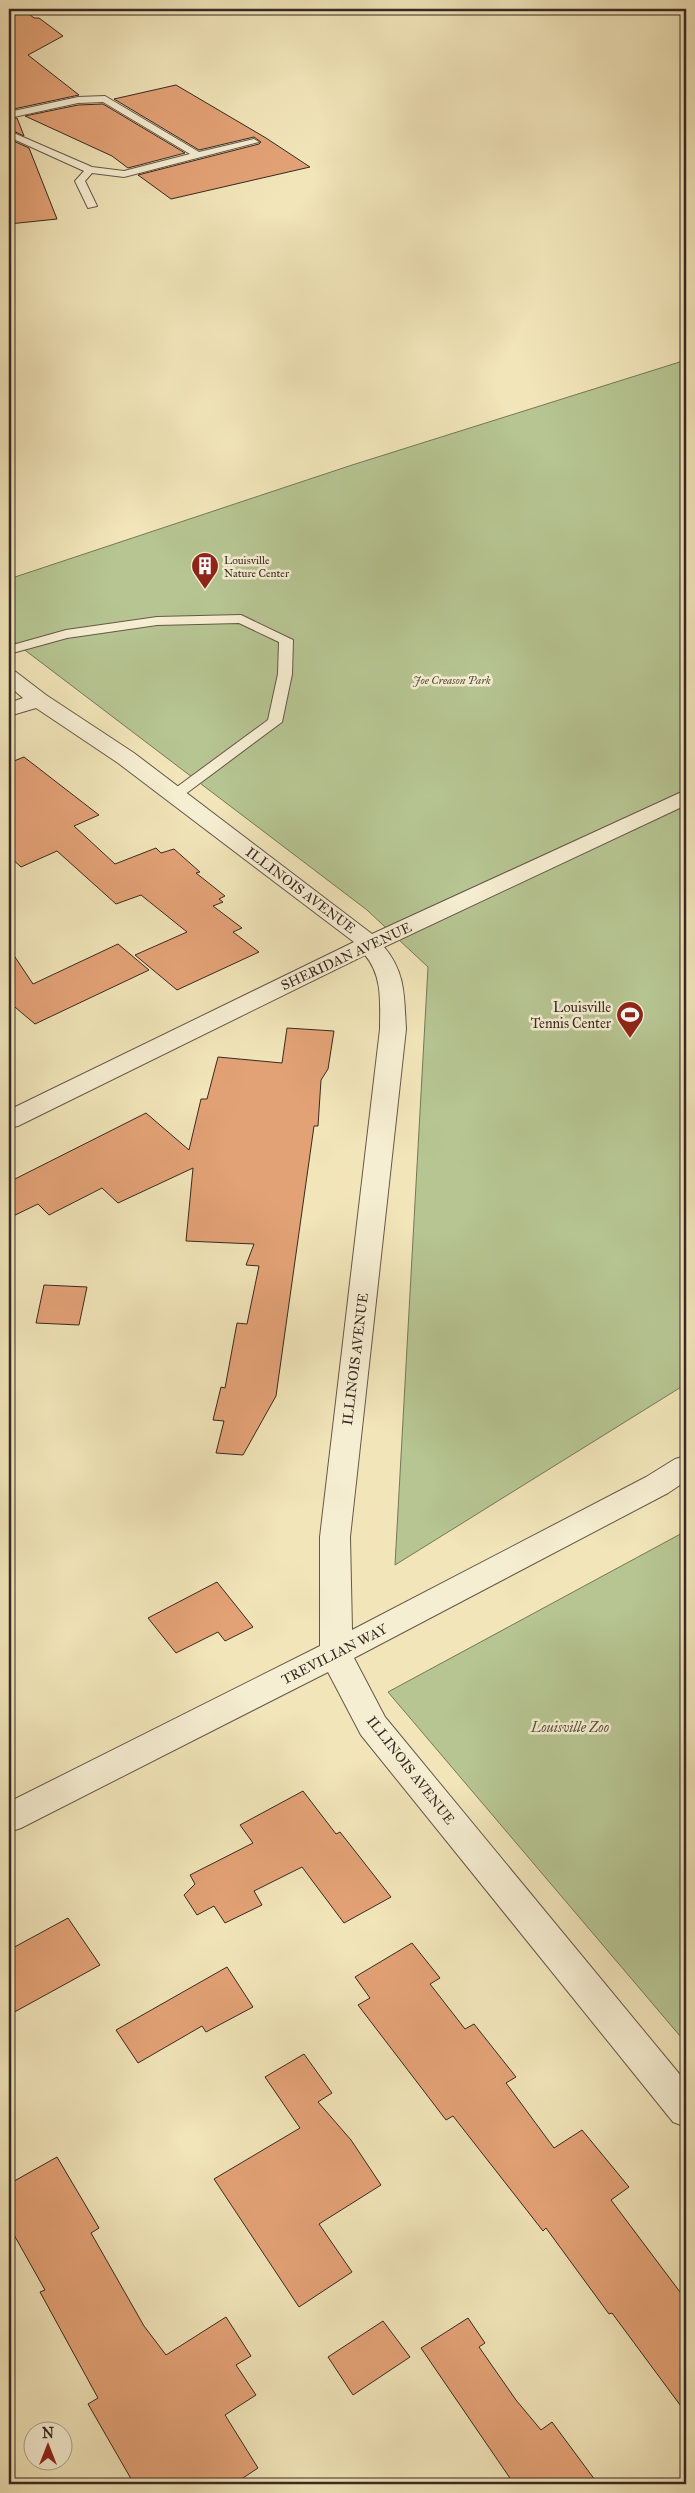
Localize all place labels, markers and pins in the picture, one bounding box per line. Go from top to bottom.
building icon: Louisville Nature Center [190,551,220,590]
place label: Louisville Nature Center [224,554,290,580]
place label: Louisville Tennis Center [531,999,612,1032]
sports icon: Louisville Tennis Center [615,1000,645,1039]

